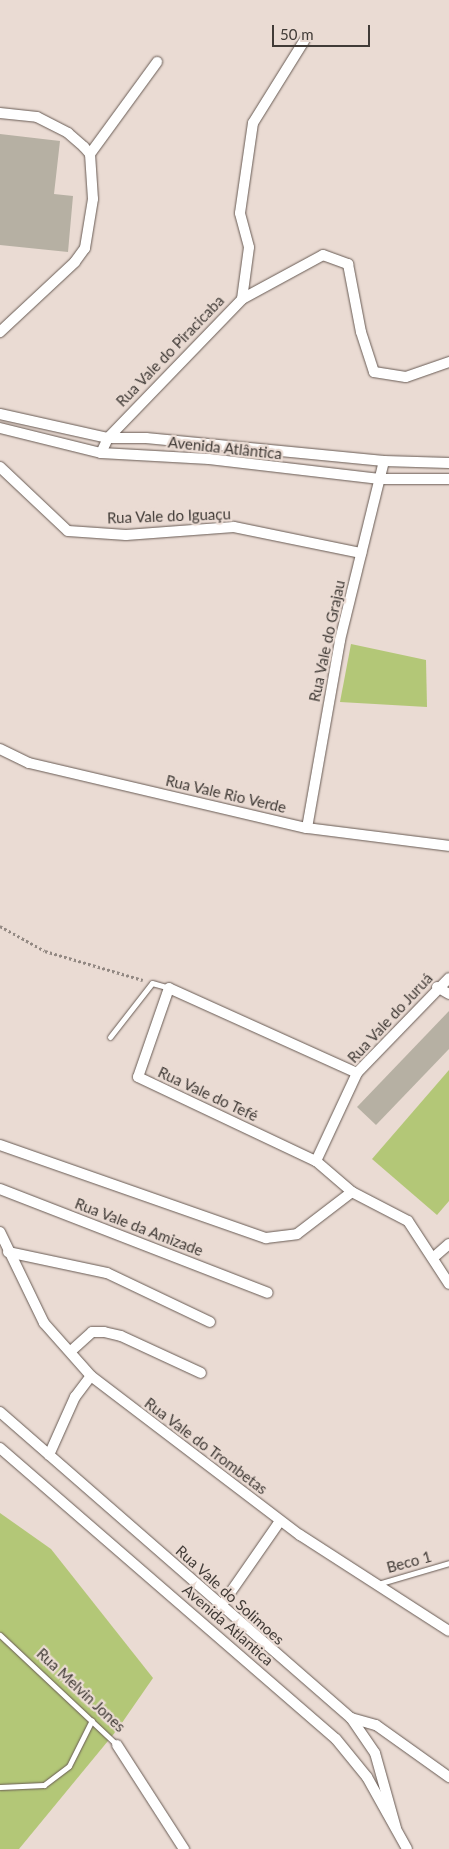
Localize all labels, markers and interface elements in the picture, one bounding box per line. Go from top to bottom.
scale bar [274,15,372,47]
text: 50 m [280,25,314,43]
street label: Rua Vale do Piracicaba [112,292,228,410]
street label: Avenida Atlântica [167,433,283,463]
street label: Rua Vale do Iguaçu [107,505,231,527]
street label: Rua Vale do Grajau [305,578,349,704]
street label: Rua Vale Rio Verde [163,771,289,817]
street label: Rua Vale do Juruá [343,969,437,1067]
street label: Rua Vale do Tefé [155,1063,261,1125]
street label: Rua Vale da Amizade [72,1194,206,1260]
street label: Rua Vale do Trombetas [141,1394,271,1498]
street label: Rua Vale do Solimoes [172,1541,288,1649]
street label: Beco 1 [385,1547,433,1577]
street label: Avenida Atlantica [179,1581,277,1669]
street label: Rua Melvin Jones [33,1644,129,1736]

